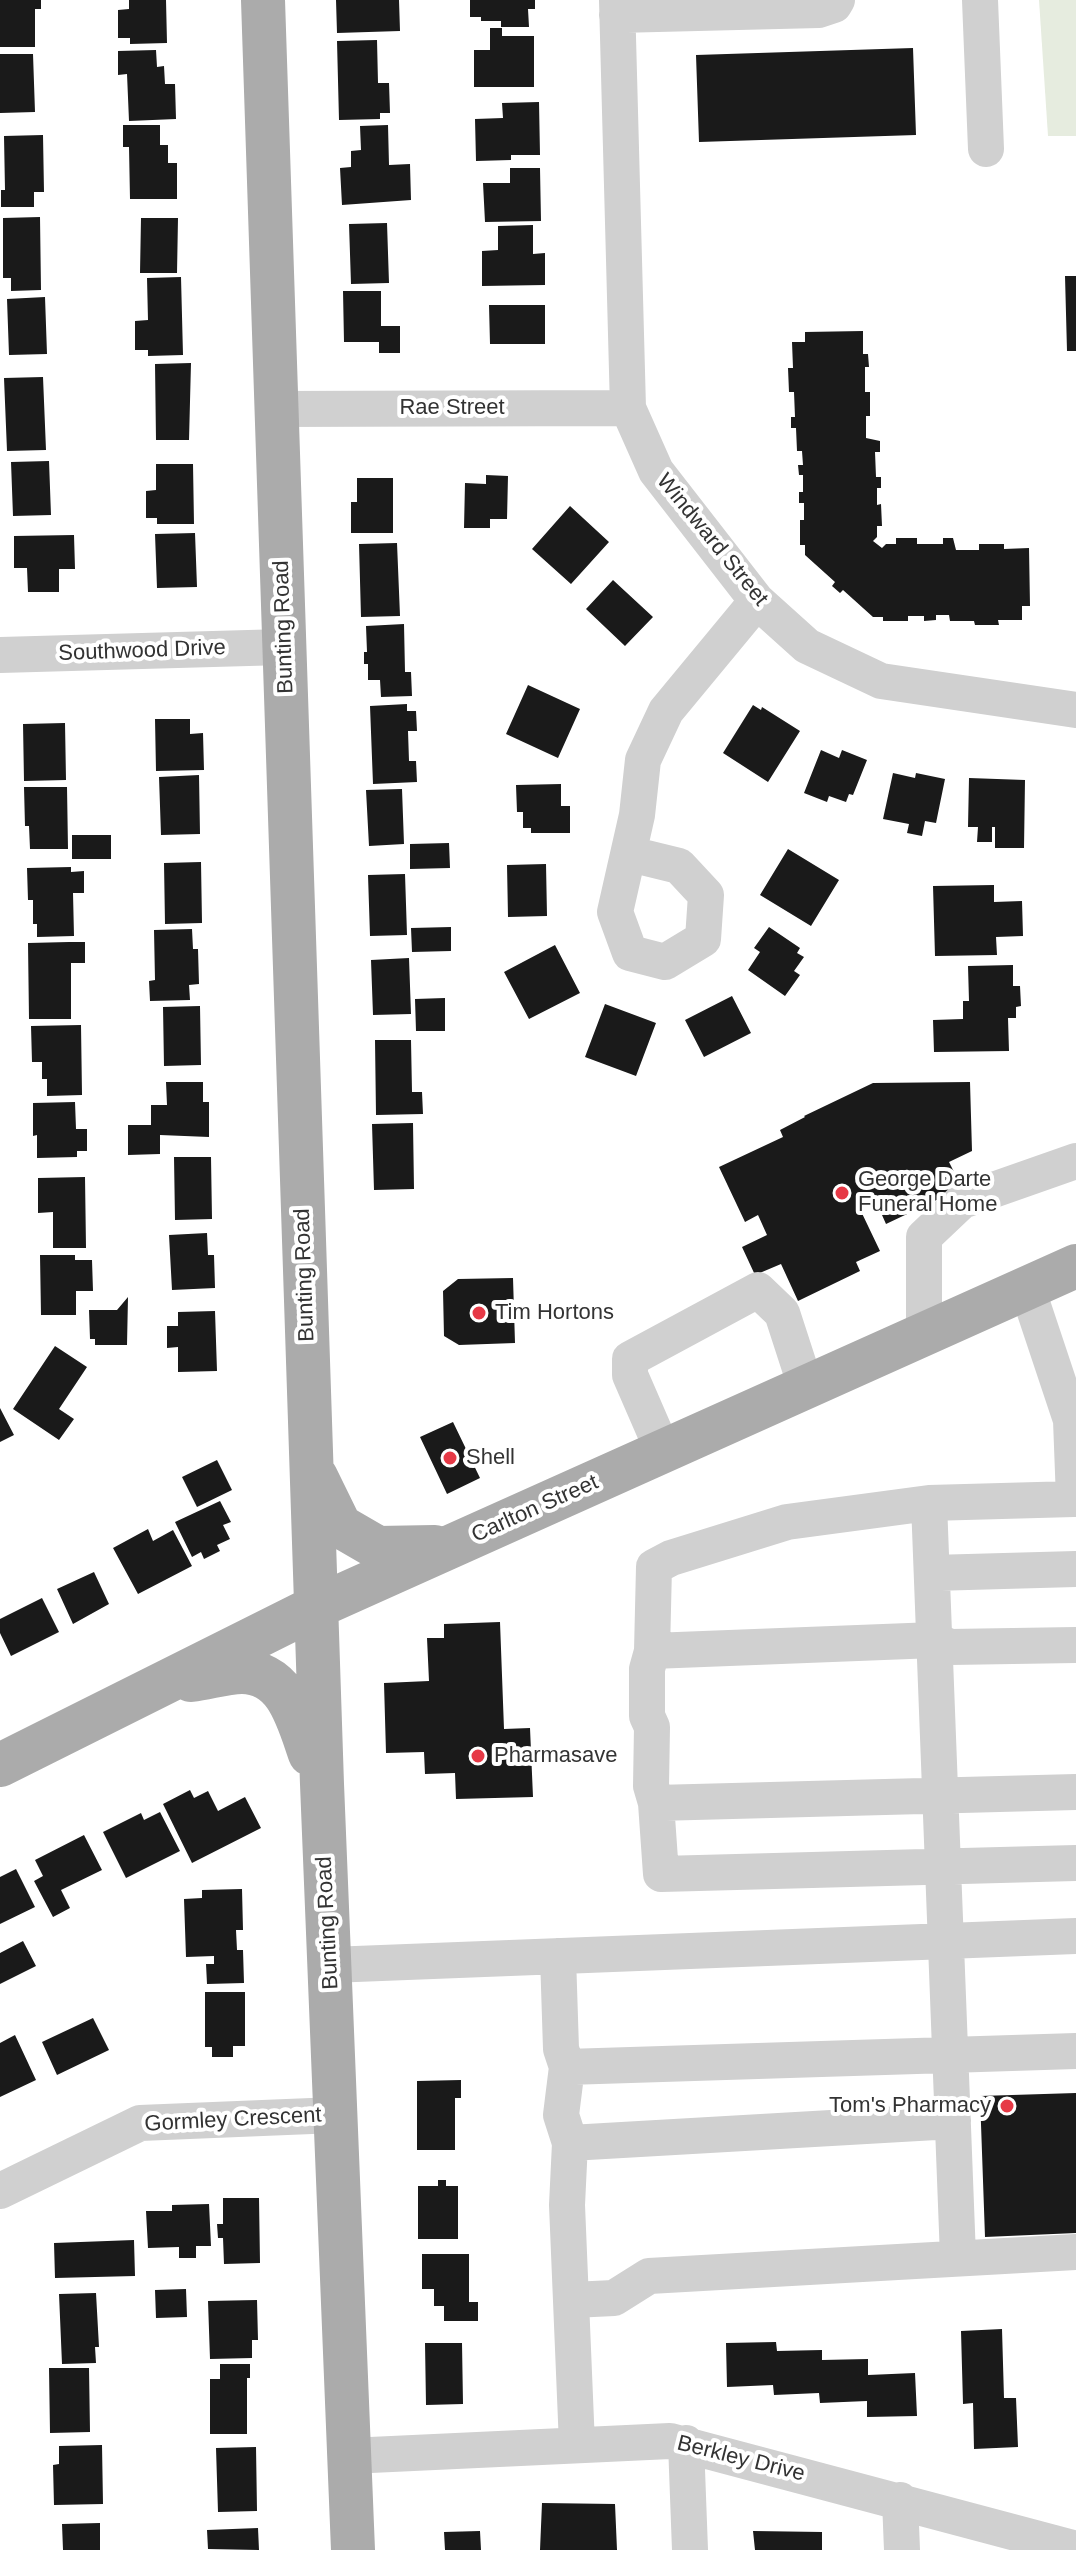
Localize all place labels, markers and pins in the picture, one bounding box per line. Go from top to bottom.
place label: George Darte Funeral Home [858,1167,997,1218]
marker: George Darte Funeral Home [833,1184,851,1202]
place label: Tim Hortons [495,1300,614,1326]
marker: Tim Hortons [470,1304,488,1322]
place label: Shell [466,1445,515,1471]
marker: Shell [441,1449,459,1467]
place label: Pharmasave [494,1743,618,1769]
marker: Pharmasave [469,1747,487,1765]
place label: Tom's Pharmacy [829,2093,991,2119]
marker: Tom's Pharmacy [998,2097,1016,2115]

